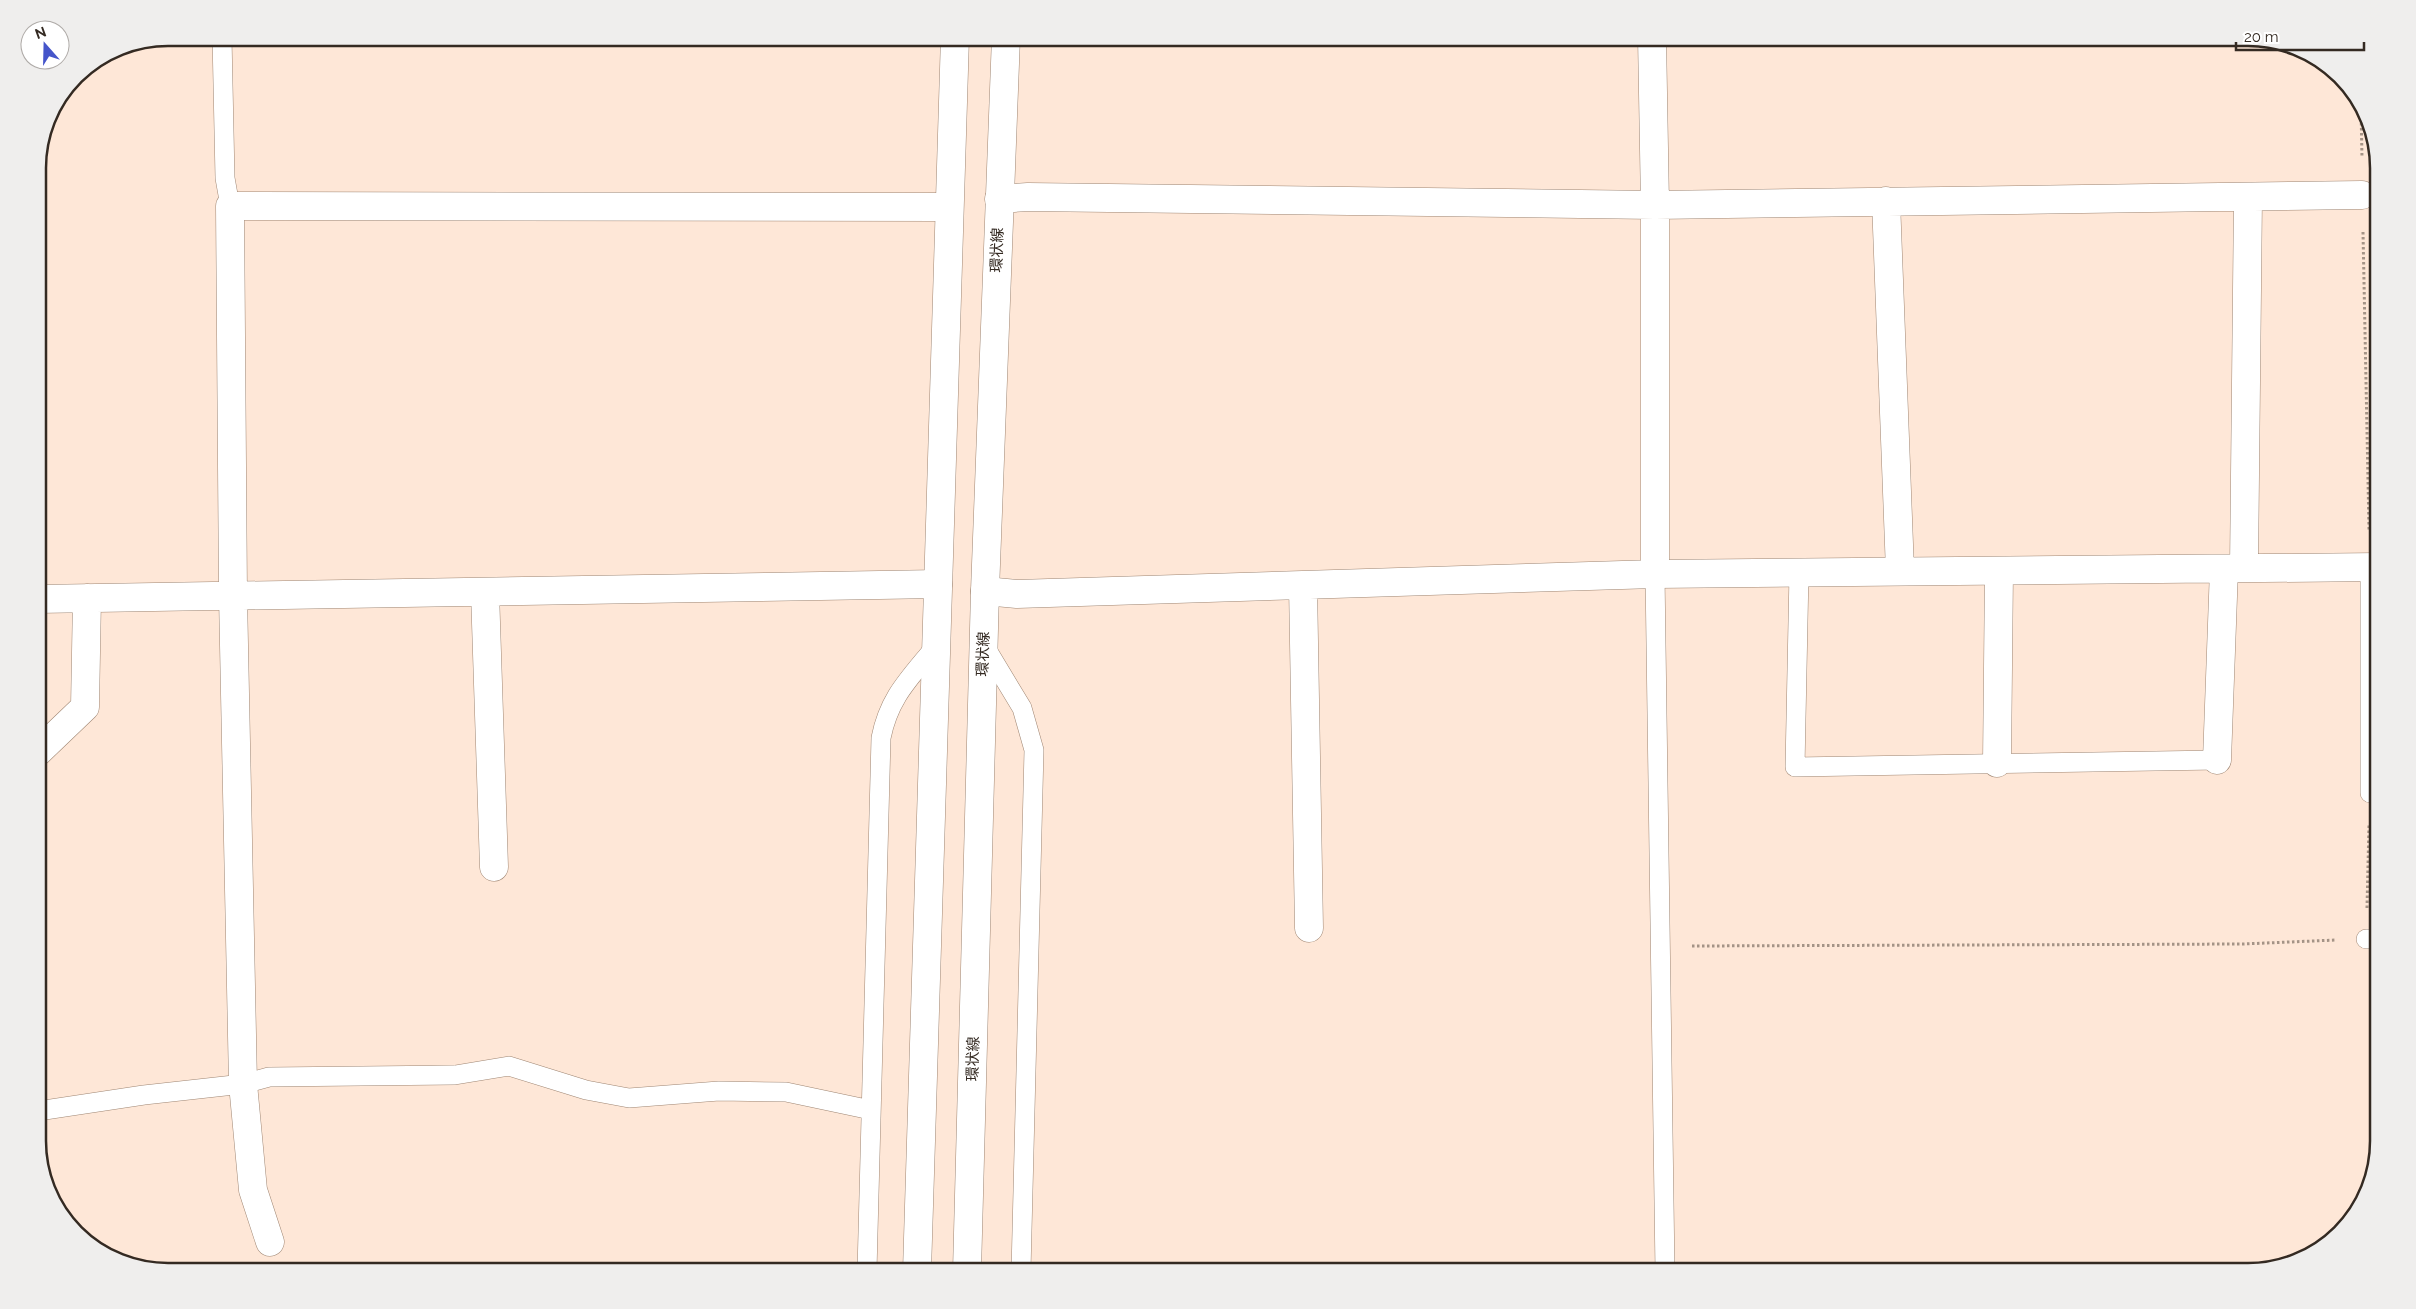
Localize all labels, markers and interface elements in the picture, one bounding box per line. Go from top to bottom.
north arrow [20,20,70,70]
scale bar [2236,20,2364,52]
text: N [33,23,48,42]
text: 20 m [2244,28,2279,46]
street label: 環状線 [987,227,1007,273]
street label: 環状線 [973,631,993,677]
street label: 環状線 [964,1036,982,1082]

